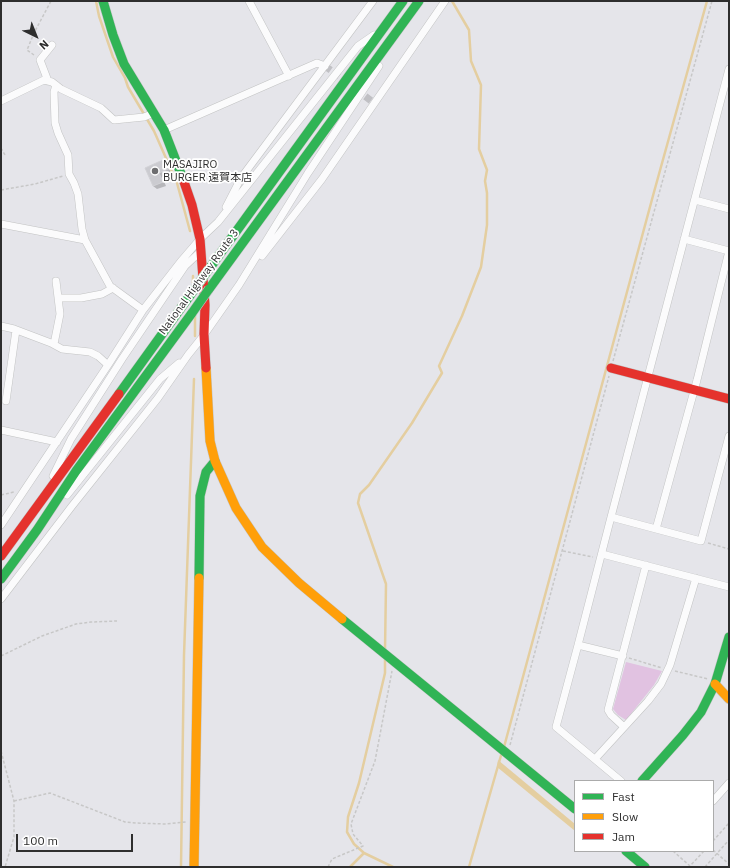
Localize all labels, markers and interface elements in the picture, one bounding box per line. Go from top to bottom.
north arrow [16,16,56,56]
text: N [36,37,52,53]
place label: MASAJIRO BURGER 遠賀本店 [163,158,252,184]
marker: MASAJIRO BURGER 遠賀本店 [150,166,160,176]
street label: National Highway Route 3 [156,227,242,337]
legend [574,780,714,852]
text: Fast [612,789,635,804]
text: Slow [612,809,638,824]
scale bar [18,826,135,852]
text: Jam [612,829,635,844]
text: 100 m [23,833,58,848]

